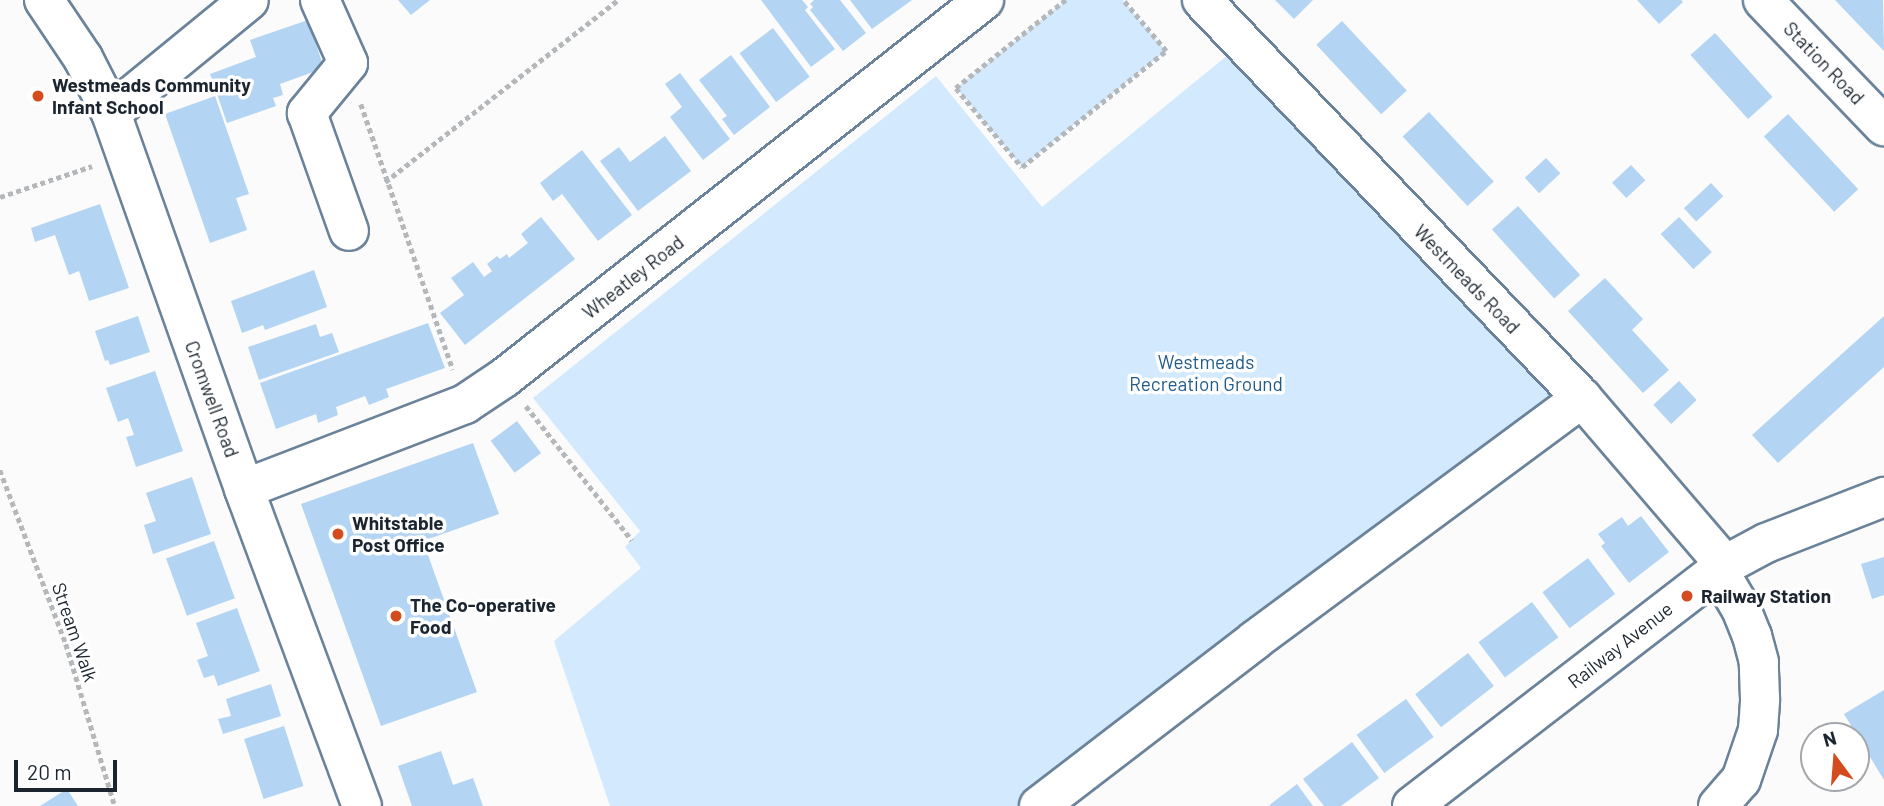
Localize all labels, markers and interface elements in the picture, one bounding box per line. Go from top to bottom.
street label: Station Road [1779,17,1869,109]
place label: Westmeads Community Infant School [52,74,251,118]
marker: Westmeads Community Infant School [30,88,46,104]
street label: Westmeads Road [1409,220,1525,338]
street label: Wheatley Road [578,230,688,324]
street label: Cromwell Road [180,338,244,460]
park label: Westmeads Recreation Ground [1129,351,1283,395]
place label: Whitstable Post Office [352,512,445,556]
marker: Whitstable Post Office [330,526,346,542]
street label: Stream Walk [47,579,103,685]
place label: Railway Station [1701,585,1831,607]
marker: Railway Station [1679,588,1695,604]
place label: The Co-operative Food [410,594,556,638]
street label: Railway Avenue [1563,597,1677,693]
marker: The Co-operative Food [388,608,404,624]
north arrow [1800,722,1870,792]
text: N [1820,725,1839,751]
scale bar [18,746,121,790]
text: 20 m [27,759,72,784]

